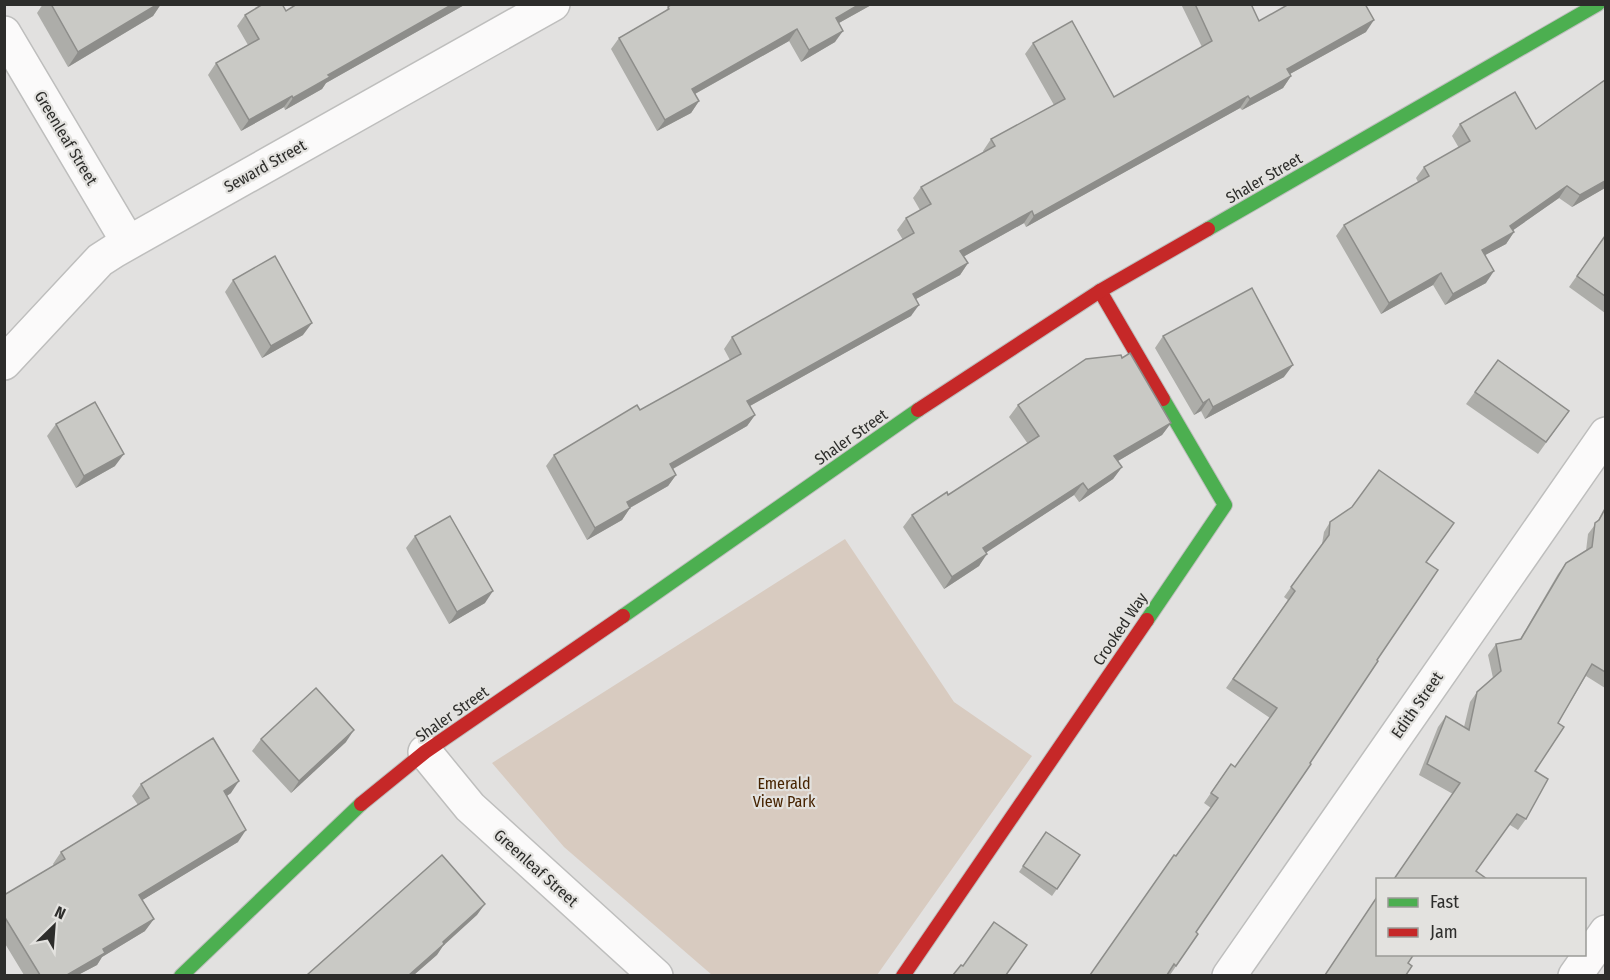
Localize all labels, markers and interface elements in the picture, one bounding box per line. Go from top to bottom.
street label: Greenleaf Street [30,88,102,189]
street label: Seward Street [221,135,310,196]
street label: Shaler Street [1223,148,1306,207]
street label: Shaler Street [811,404,892,469]
street label: Crooked Way [1089,588,1152,669]
street label: Edith Street [1387,668,1447,742]
street label: Shaler Street [412,681,493,746]
park label: Emerald View Park [753,774,816,811]
street label: Greenleaf Street [490,825,582,911]
legend [1376,878,1586,956]
text: Fast [1430,891,1459,913]
north arrow [24,896,84,956]
text: N [52,902,68,923]
text: Jam [1430,921,1458,943]

